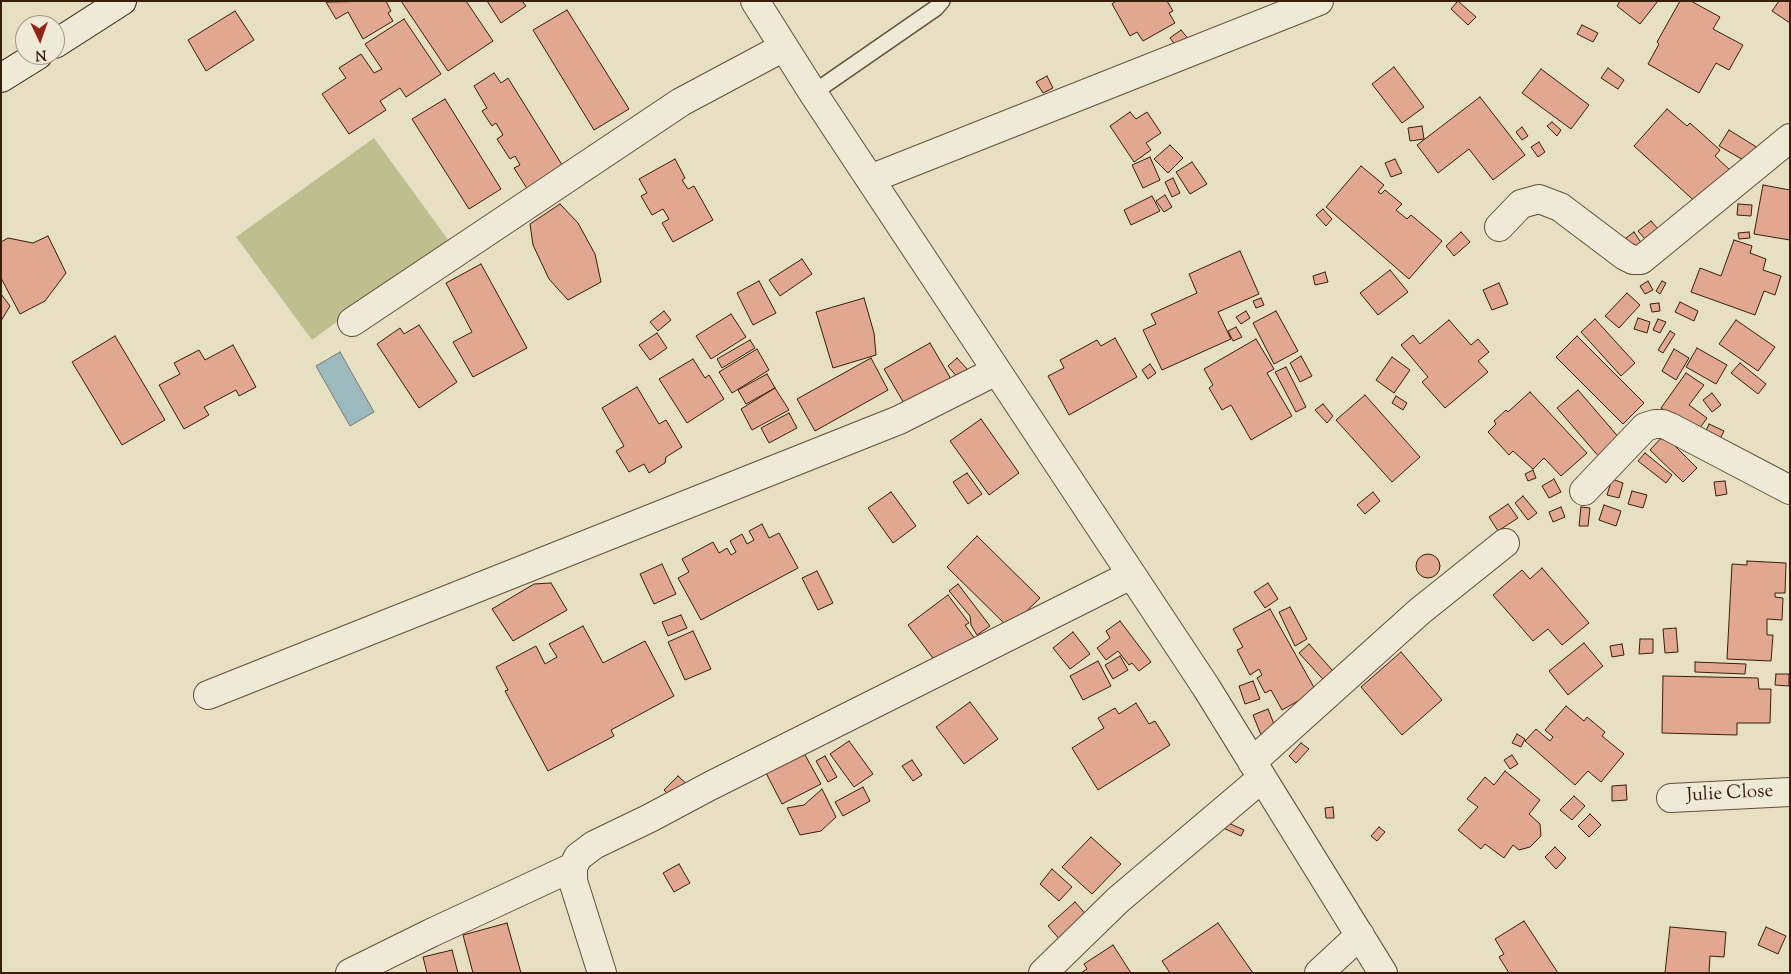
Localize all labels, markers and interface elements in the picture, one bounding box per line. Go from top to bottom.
north arrow [15,15,65,65]
text: N [35,44,47,64]
street label: Julie Close [1686,781,1774,809]

